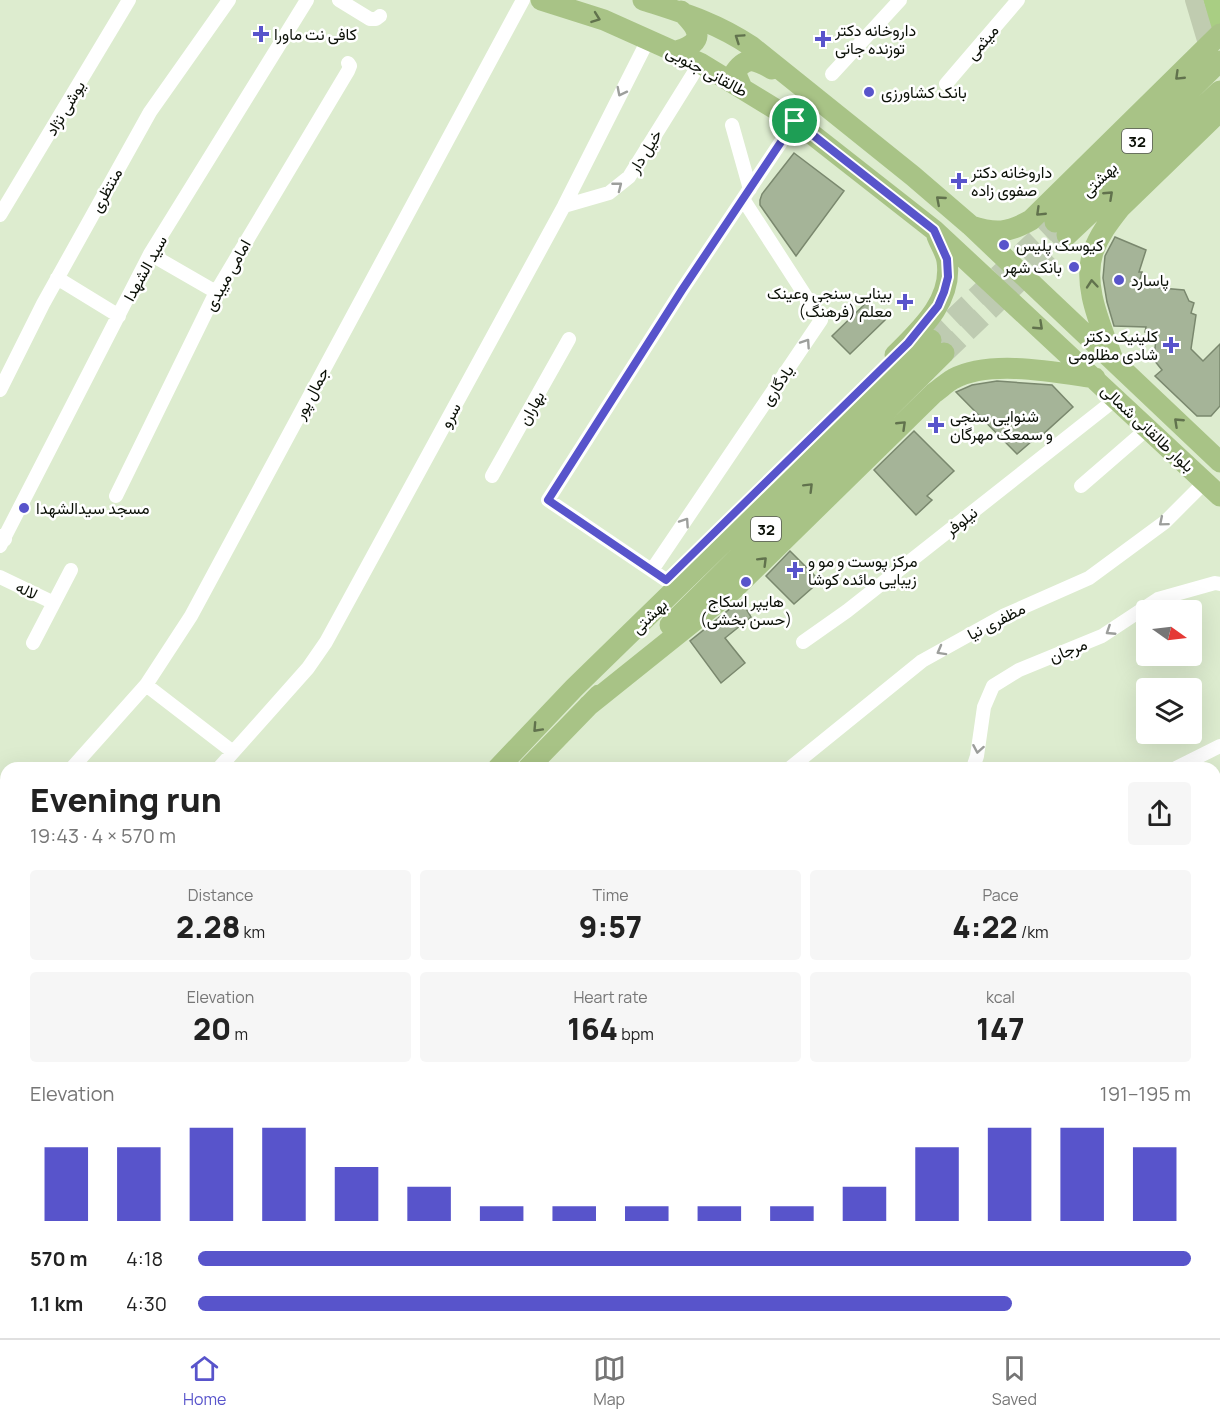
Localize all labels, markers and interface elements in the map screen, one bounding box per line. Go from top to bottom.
one-way arrow [591,10,601,23]
place label: داروخانه دکتر توزنده جانی [834,19,916,59]
street label: میثمی [961,20,1003,64]
place label: کافی نت ماورا [274,23,357,45]
marker: کافی نت ماورا [252,25,270,43]
marker: داروخانه دکتر توزنده جانی [816,32,830,46]
one-way arrow [735,34,746,45]
street label: طالقانی جنوبی [662,40,752,102]
one-way arrow [1176,68,1187,79]
street label: یوشی نژاد [40,76,90,140]
place label: بانک کشاورزی [881,81,967,103]
marker: بانک کشاورزی [862,85,876,99]
one-way arrow [617,86,629,97]
pin [769,95,820,146]
icon: arrive [778,104,811,137]
street label: خیل دار [622,125,667,178]
road number: 32 [1122,129,1152,153]
street label: بهشتى [1076,156,1122,202]
place label: داروخانه دکتر صفوی زاده [970,161,1052,201]
street label: منتظری [85,164,127,216]
marker: داروخانه دکتر صفوی زاده [952,174,966,188]
one-way arrow [611,182,622,193]
one-way arrow [1103,191,1113,202]
one-way arrow [936,196,947,207]
one-way arrow [1036,205,1046,216]
street label: سید الشهدا [118,231,172,305]
place label: کیوسک پلیس [1016,234,1103,257]
street label: امامی میبدی [198,235,256,315]
marker: کیوسک پلیس [997,238,1011,252]
place label: بانک شهر [1002,256,1062,278]
marker: بانک شهر [1067,260,1081,274]
place label: پاسارد [1131,269,1169,292]
marker: پاسارد [1112,273,1126,287]
one-way arrow [1086,279,1099,288]
place label: بینایی سنجی وعینک معلم (فرهنگ) [767,282,892,322]
marker: بینایی سنجی وعینک معلم (فرهنگ) [896,293,914,311]
one-way arrow [1032,319,1043,330]
place label: کلینیک دکتر شادی مظلومی [1068,325,1158,365]
marker: کلینیک دکتر شادی مظلومی [1162,336,1180,354]
one-way arrow [798,338,809,349]
street label: یادگاری [755,360,799,410]
street label: جمال پور [288,363,335,424]
street label: بلوار طالقانی شمالی [1097,379,1199,477]
street label: بهاران [513,387,549,429]
street label: سرو [434,398,466,432]
place label: شنوایی سنجی و سمعک مهرگان [950,405,1053,445]
marker: شنوایی سنجی و سمعک مهرگان [927,416,945,434]
one-way arrow [1174,418,1184,429]
one-way arrow [894,421,905,432]
one-way arrow [802,484,813,495]
place label: مسجد سیدالشهدا [36,497,150,519]
marker: مسجد سیدالشهدا [17,501,31,515]
street label: نیلوفر [939,501,982,541]
one-way arrow [1159,515,1170,526]
one-way arrow [678,517,689,528]
road number: 32 [751,517,781,541]
place label: مرکز پوست و مو و زیبایی مائده کوشا [808,550,918,590]
one-way arrow [756,557,766,568]
marker: مرکز پوست و مو و زیبایی مائده کوشا [786,561,804,579]
street label: لاله [12,575,42,605]
marker: هایپر اسکاج (حسن بخشی) [739,575,753,589]
place label: هایپر اسکاج (حسن بخشی) [700,590,792,630]
street label: بهشتى [626,593,672,639]
street label: مظفری نیا [963,597,1029,645]
north arrow [1136,600,1202,666]
map controls [1136,600,1202,744]
one-way arrow [1106,624,1117,635]
street label: مرجان [1046,632,1090,668]
one-way arrow [937,644,947,655]
button: layers [1136,678,1202,744]
one-way arrow [533,721,544,732]
one-way arrow [972,743,985,753]
text: Evening run [30,777,222,822]
button: share [1128,782,1191,845]
text: 19:43 · 4 × 570 m [30,822,176,849]
text: Distance [188,884,253,906]
text: Time [592,884,629,906]
text: Pace [982,884,1019,906]
text: 2.28 [176,906,240,947]
text: 9:57 [579,906,642,947]
text: 4:22 [952,906,1018,947]
text: km [240,921,265,943]
text: /km [1018,921,1049,943]
text: Elevation [187,986,254,1008]
text: Heart rate [573,986,648,1008]
text: kcal [986,986,1015,1008]
text: 20 [193,1008,231,1049]
text: 164 [567,1008,618,1049]
text: 147 [976,1008,1025,1049]
text: m [231,1023,248,1045]
text: bpm [618,1023,654,1045]
text: Elevation [30,1080,114,1107]
text: 191–195 m [1100,1080,1191,1107]
text: 570 m [30,1245,88,1272]
text: 4:18 [126,1245,163,1272]
text: 1.1 km [30,1290,83,1317]
text: 4:30 [126,1290,167,1317]
tab: Home [183,1352,226,1410]
tab: Map [593,1352,626,1410]
tab: Saved [992,1352,1037,1410]

